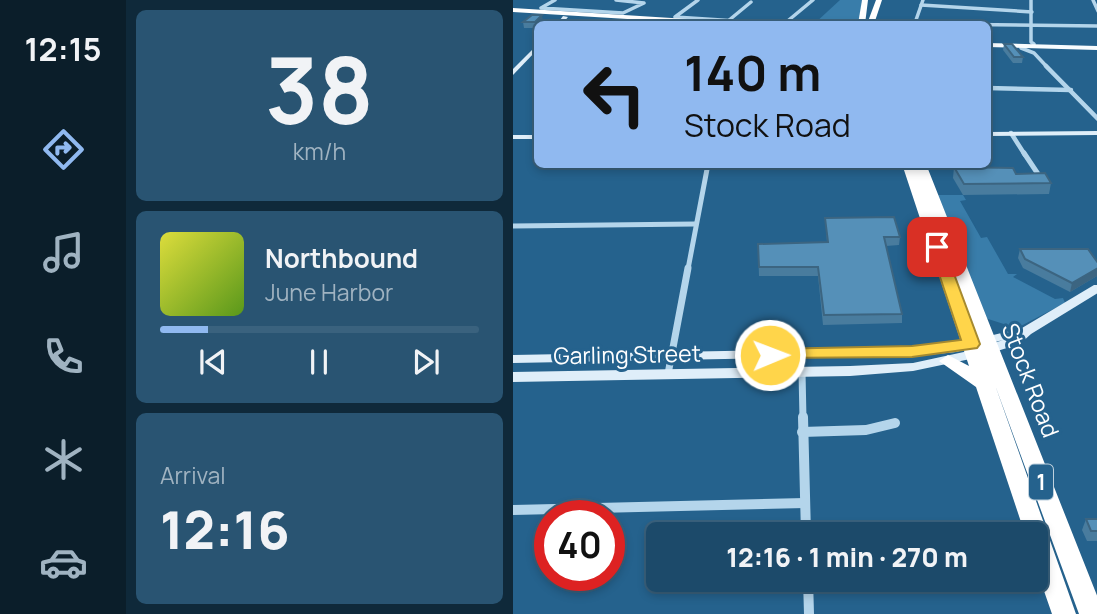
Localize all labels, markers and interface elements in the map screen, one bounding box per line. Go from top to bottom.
text: 12:15 [25,27,101,71]
text: 38 [265,27,374,151]
text: 140 m [684,39,821,106]
icon: left [569,49,660,140]
text: Stock Road [684,103,851,147]
icon: directions [39,125,88,174]
text: km/h [293,135,346,167]
pin [907,217,967,277]
icon: music [39,228,88,277]
icon: arrive [918,228,956,266]
text: Northbound [265,240,418,276]
text: June Harbor [265,276,393,308]
position arrow [733,318,807,392]
street label: Stock Road [995,318,1067,442]
icon: phone [39,332,88,381]
street label: Garling Street [553,337,701,371]
icon: previous [194,343,232,381]
icon: pause [300,343,338,381]
icon: next [407,343,445,381]
icon: climate [39,435,88,484]
text: Arrival [160,459,226,491]
road number: 1 [1029,464,1053,500]
text: 12:16 [160,494,290,565]
speed limit sign: 40 [534,500,625,591]
icon: car [39,538,88,587]
text: 12:16 · 1 min · 270 m [726,539,968,575]

